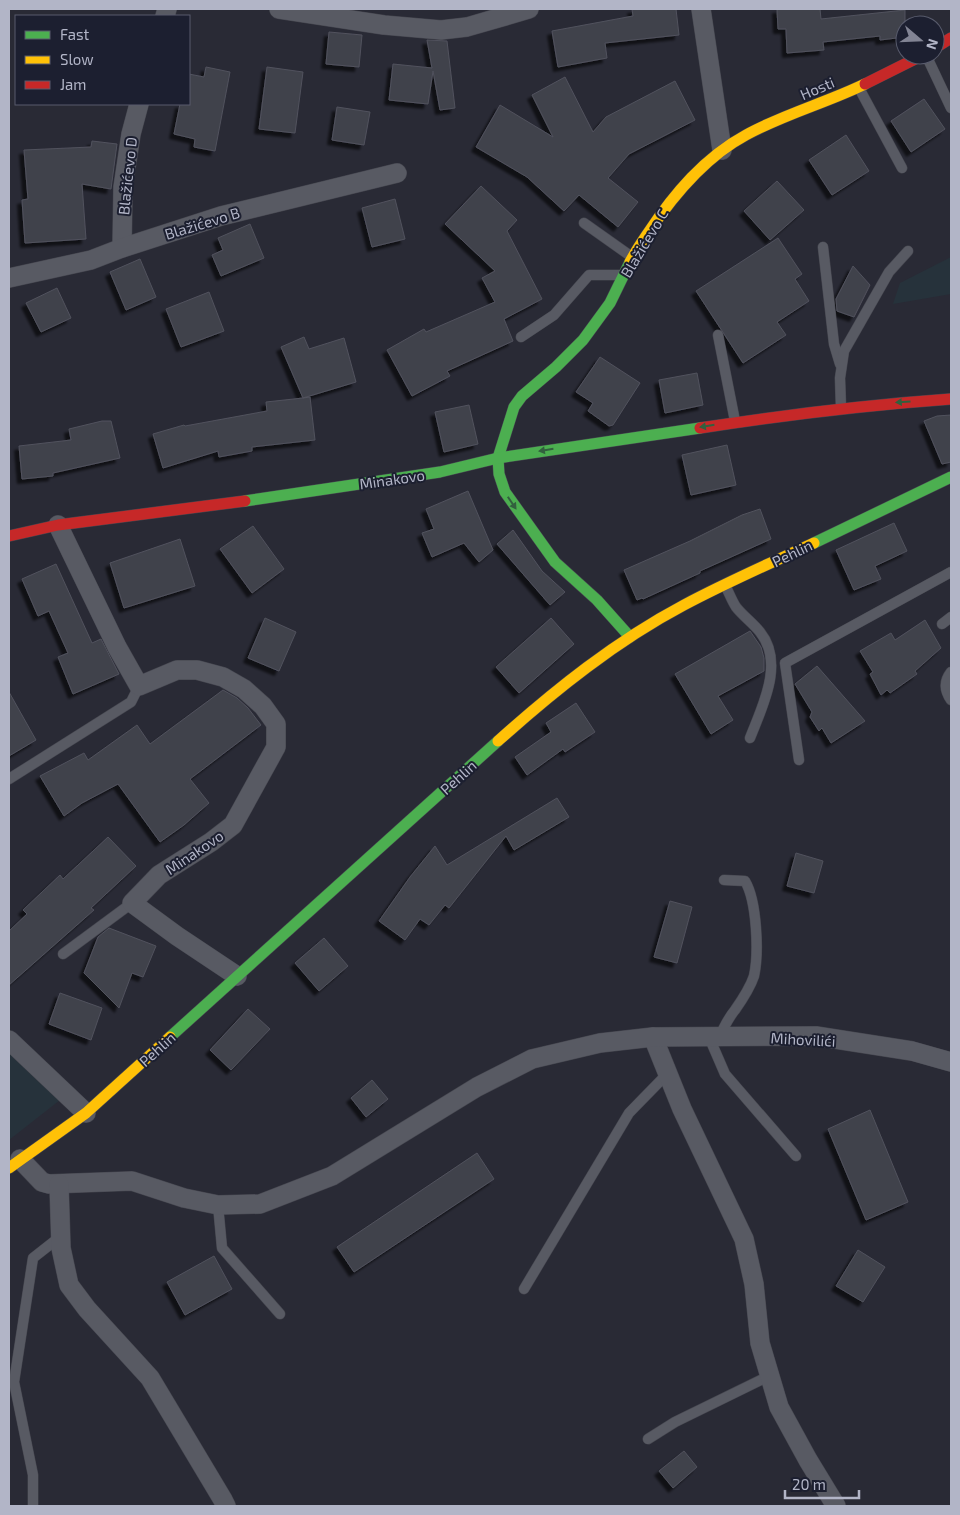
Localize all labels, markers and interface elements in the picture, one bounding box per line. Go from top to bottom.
legend [15,15,190,105]
north arrow [895,15,945,65]
text: Fast [60,25,90,43]
text: N [923,37,942,52]
text: Slow [60,50,94,68]
street label: Hosti [797,73,837,103]
text: Jam [60,75,86,93]
street label: Blažićevo D [114,136,140,216]
street label: Blažićevo B [162,203,242,243]
street label: Blažićevo C [616,205,672,281]
one-way arrow [894,398,910,406]
one-way arrow [698,423,714,431]
one-way arrow [538,447,554,455]
street label: Minakovo [358,465,426,493]
one-way arrow [508,496,517,510]
street label: Pehlin [769,536,815,570]
street label: Pehlin [436,756,480,798]
street label: Minakovo [162,826,226,878]
street label: Pehlin [135,1028,179,1070]
street label: Mihovilići [770,1028,836,1050]
scale bar [785,1468,859,1500]
text: 20 m [792,1475,826,1493]

